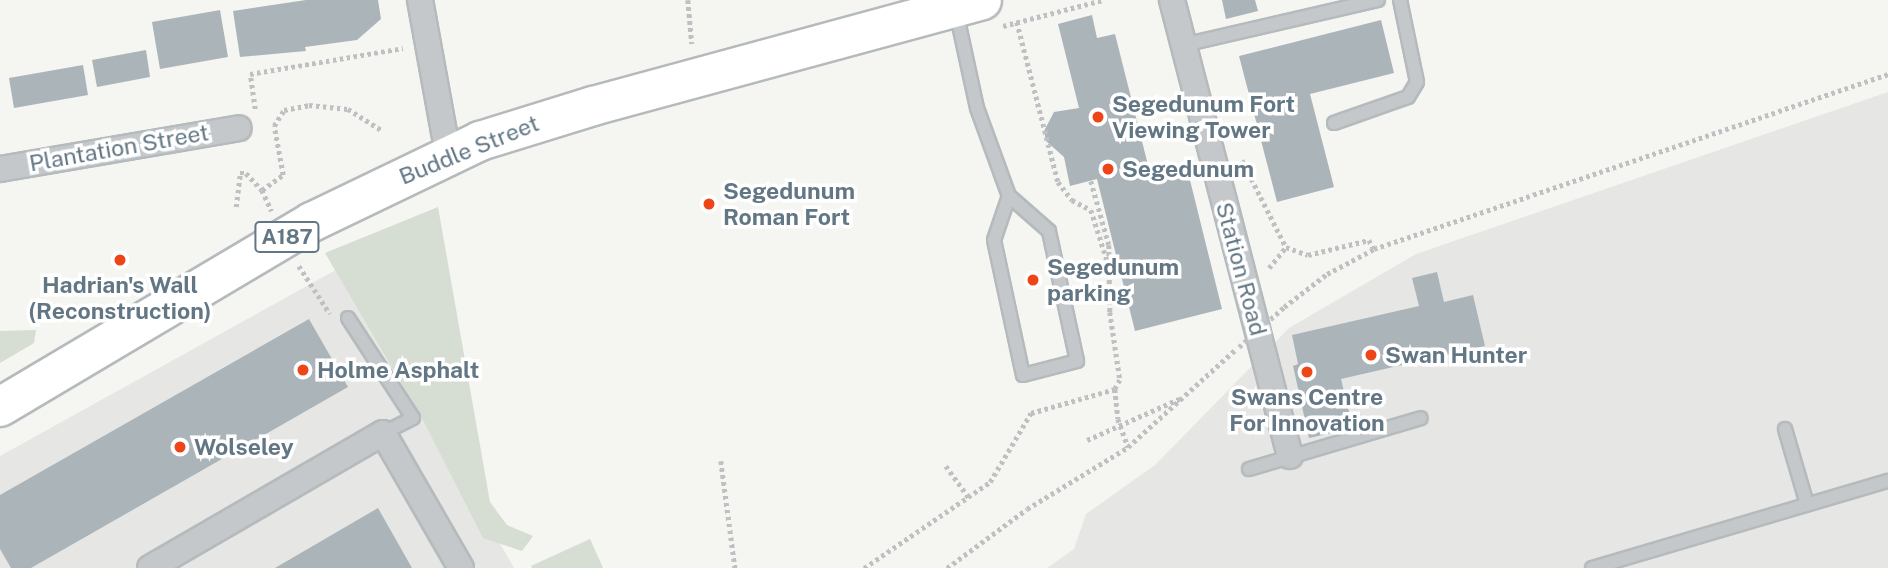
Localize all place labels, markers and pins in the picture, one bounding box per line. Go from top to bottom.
place label: Segedunum Fort Viewing Tower [1112,90,1295,144]
marker: Segedunum Fort Viewing Tower [1090,109,1106,125]
place label: Segedunum [1122,155,1254,183]
marker: Segedunum [1100,161,1116,177]
place label: Segedunum Roman Fort [723,177,855,231]
marker: Segedunum Roman Fort [701,196,717,212]
marker: Hadrian's Wall (Reconstruction) [112,252,128,268]
place label: Segedunum parking [1047,253,1179,307]
place label: Hadrian's Wall (Reconstruction) [28,271,212,325]
marker: Segedunum parking [1025,272,1041,288]
place label: Swan Hunter [1385,341,1527,369]
marker: Swan Hunter [1363,347,1379,363]
place label: Holme Asphalt [317,356,479,384]
marker: Holme Asphalt [295,362,311,378]
marker: Swans Centre For Innovation [1299,364,1315,380]
place label: Swans Centre For Innovation [1229,383,1385,437]
place label: Wolseley [194,433,294,461]
marker: Wolseley [172,439,188,455]

